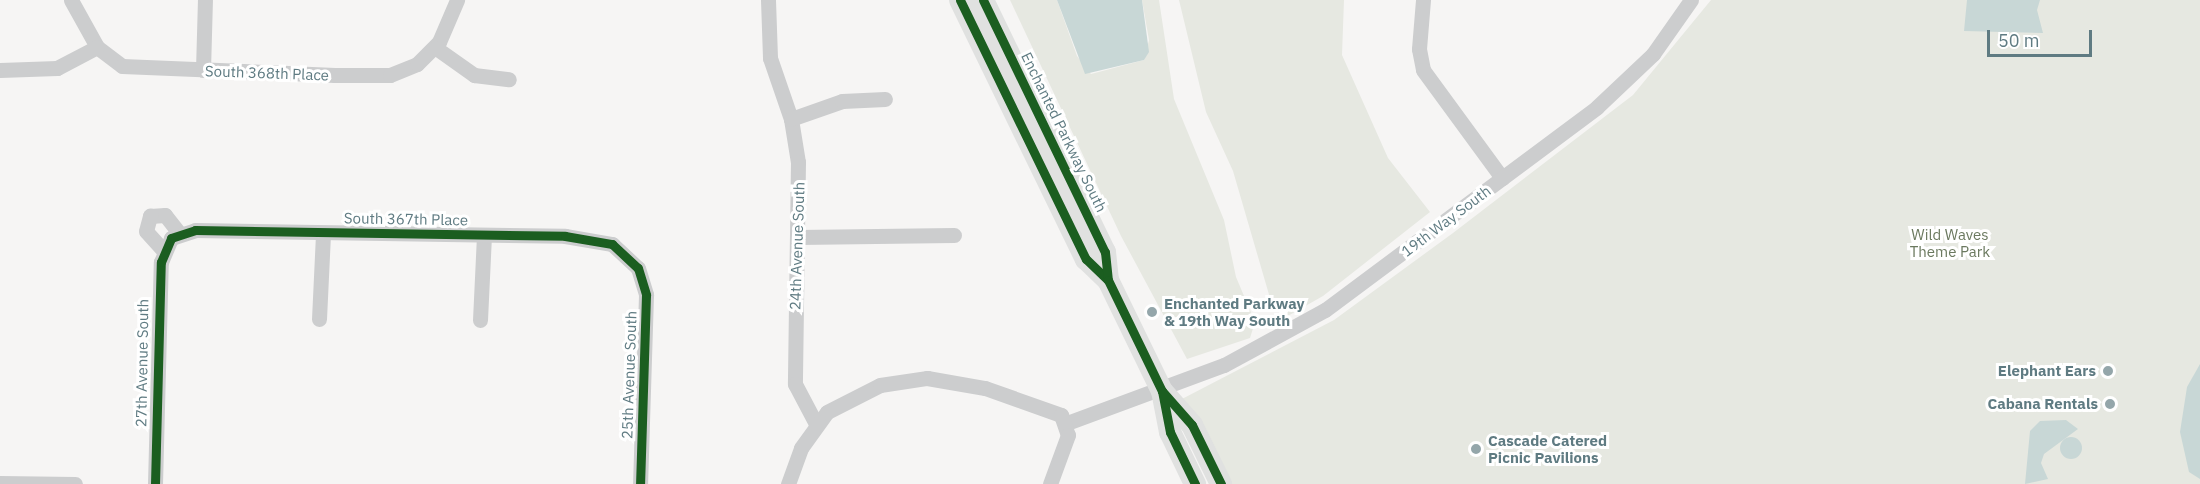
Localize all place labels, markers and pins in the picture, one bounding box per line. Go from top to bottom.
place label: Enchanted Parkway & 19th Way South [1164,294,1305,329]
marker: Enchanted Parkway & 19th Way South [1145,305,1159,319]
place label: Elephant Ears [1998,362,2096,380]
marker: Elephant Ears [2101,364,2115,378]
place label: Cabana Rentals [1987,395,2098,413]
marker: Cabana Rentals [2103,397,2117,411]
place label: Cascade Catered Picnic Pavilions [1488,431,1607,466]
marker: Cascade Catered Picnic Pavilions [1469,442,1483,456]

